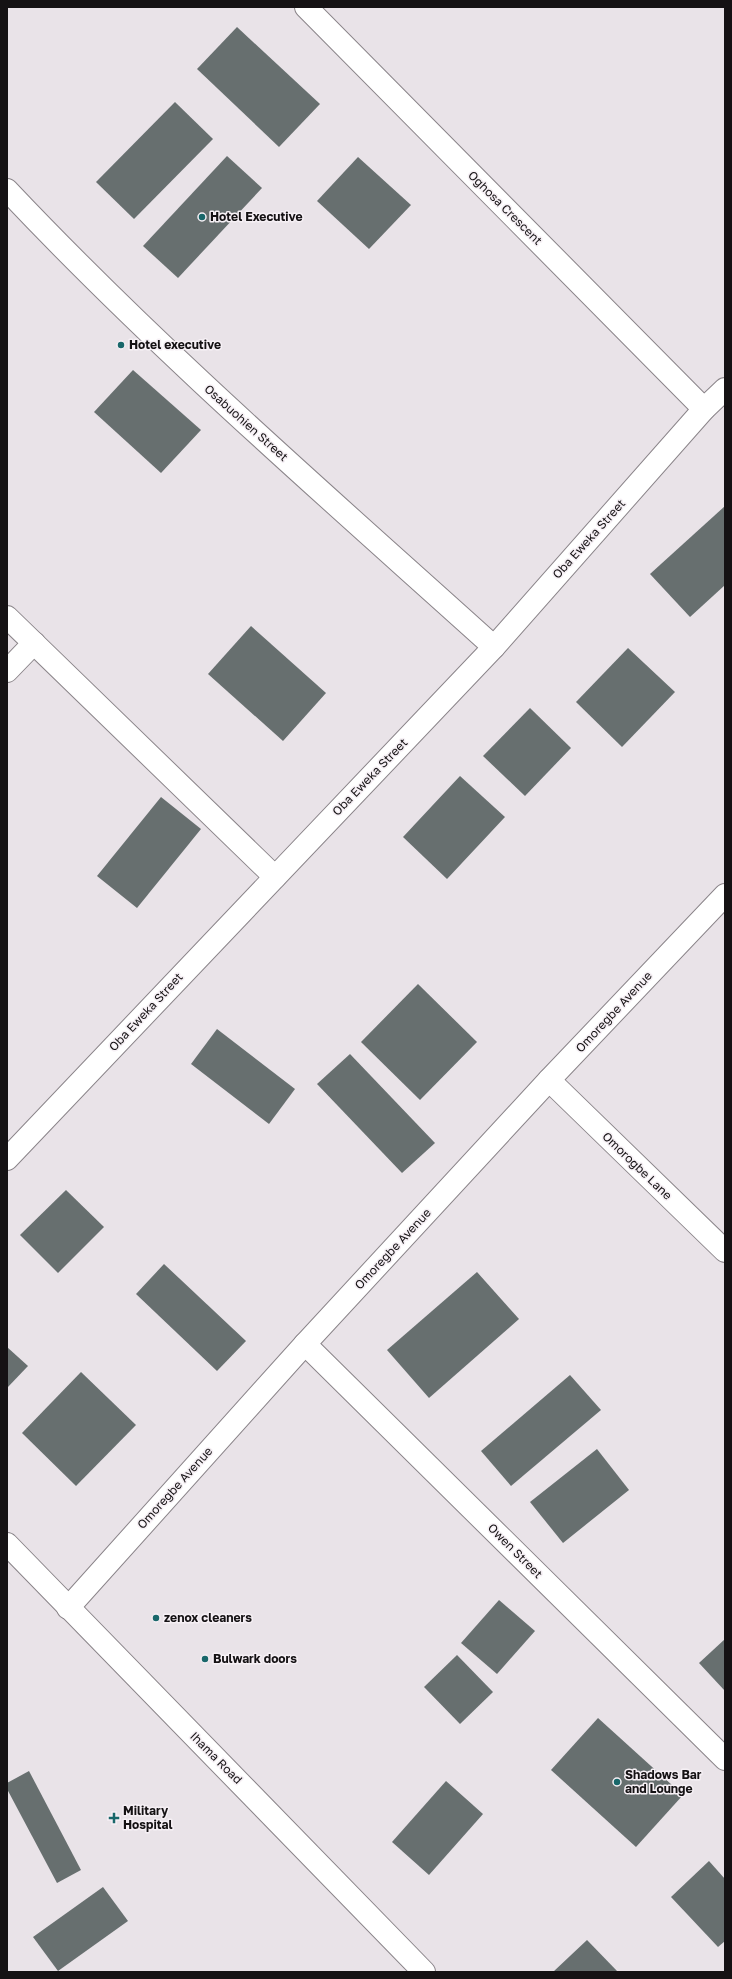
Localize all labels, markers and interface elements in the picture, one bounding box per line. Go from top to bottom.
street label: Oghosa Crescent [465,167,546,248]
place label: Hotel Executive [210,209,303,224]
marker: Hotel Executive [197,212,207,222]
place label: Hotel executive [129,337,221,352]
marker: Hotel executive [116,340,126,350]
street label: Osabuohien Street [201,381,291,464]
street label: Oba Eweka Street [549,496,628,581]
street label: Oba Eweka Street [329,735,411,818]
street label: Omoregbe Avenue [572,968,655,1055]
street label: Oba Eweka Street [105,969,186,1054]
street label: Omorogbe Lane [599,1129,675,1203]
street label: Omoregbe Avenue [351,1205,434,1292]
street label: Omoregbe Avenue [134,1443,215,1532]
street label: Owen Street [485,1520,546,1581]
place label: zenox cleaners [164,1610,252,1625]
marker: zenox cleaners [151,1613,161,1623]
place label: Bulwark doors [213,1651,297,1666]
marker: Bulwark doors [200,1654,210,1664]
street label: Ihama Road [187,1728,246,1787]
place label: Shadows Bar and Lounge [625,1767,702,1796]
marker: Shadows Bar and Lounge [612,1777,622,1787]
place label: Military Hospital [123,1803,173,1832]
marker: Military Hospital [108,1812,120,1824]

